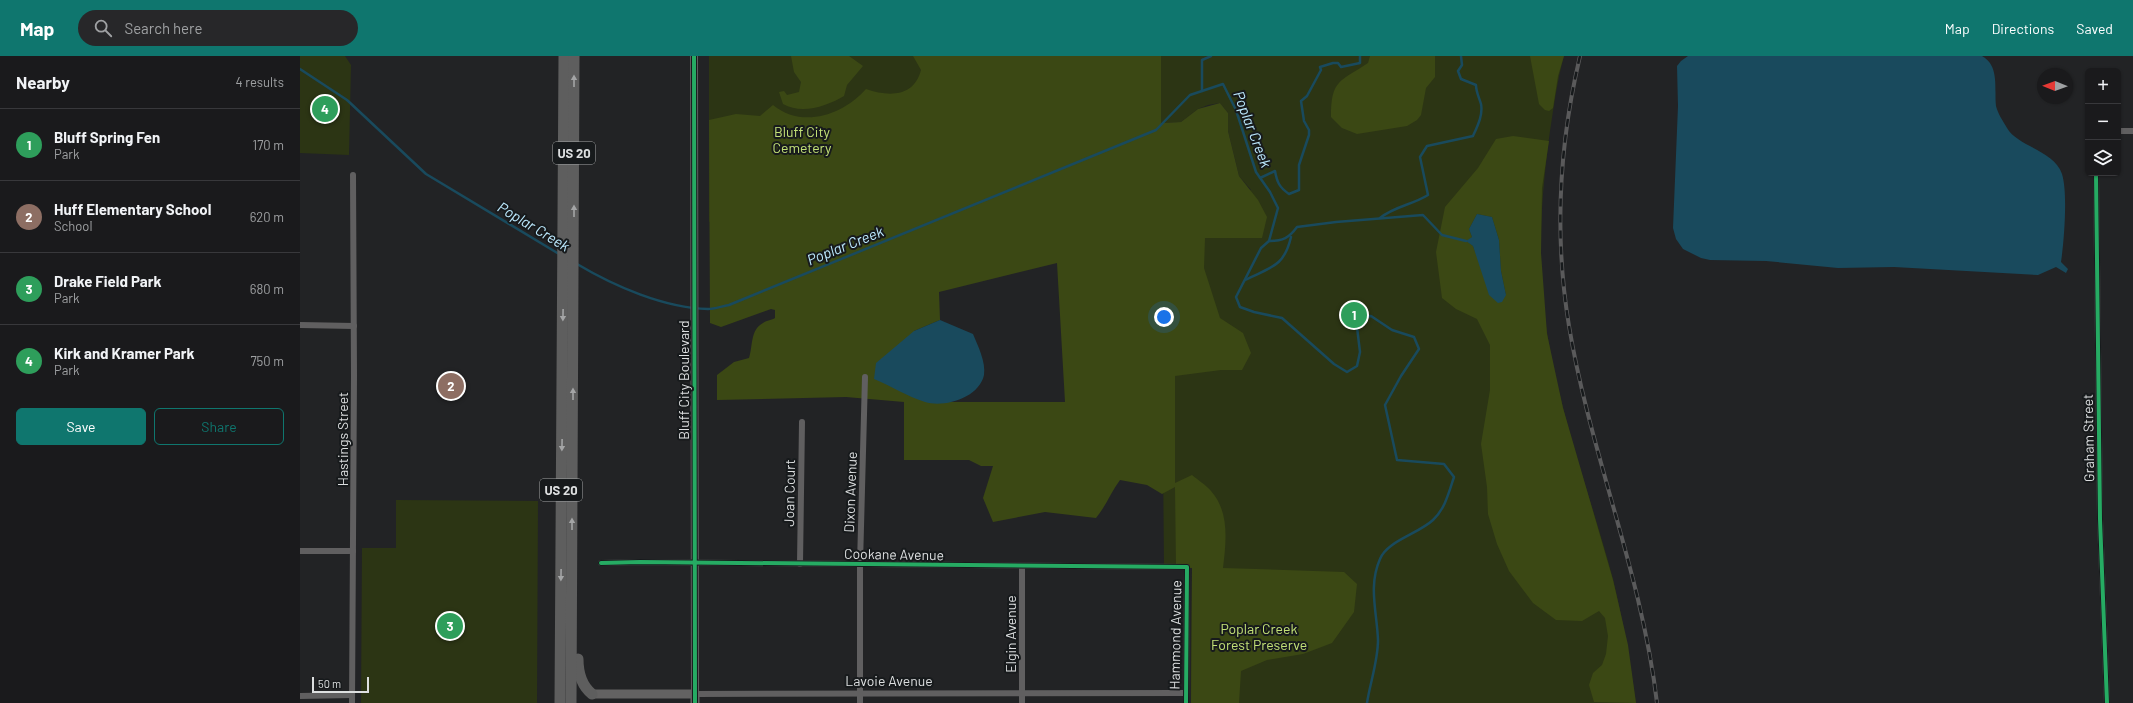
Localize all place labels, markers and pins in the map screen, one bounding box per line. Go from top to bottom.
pin: 4 [312,94,338,124]
pin: 1 [1341,300,1367,330]
pin: 2 [438,371,464,401]
pin: 3 [437,611,463,641]

